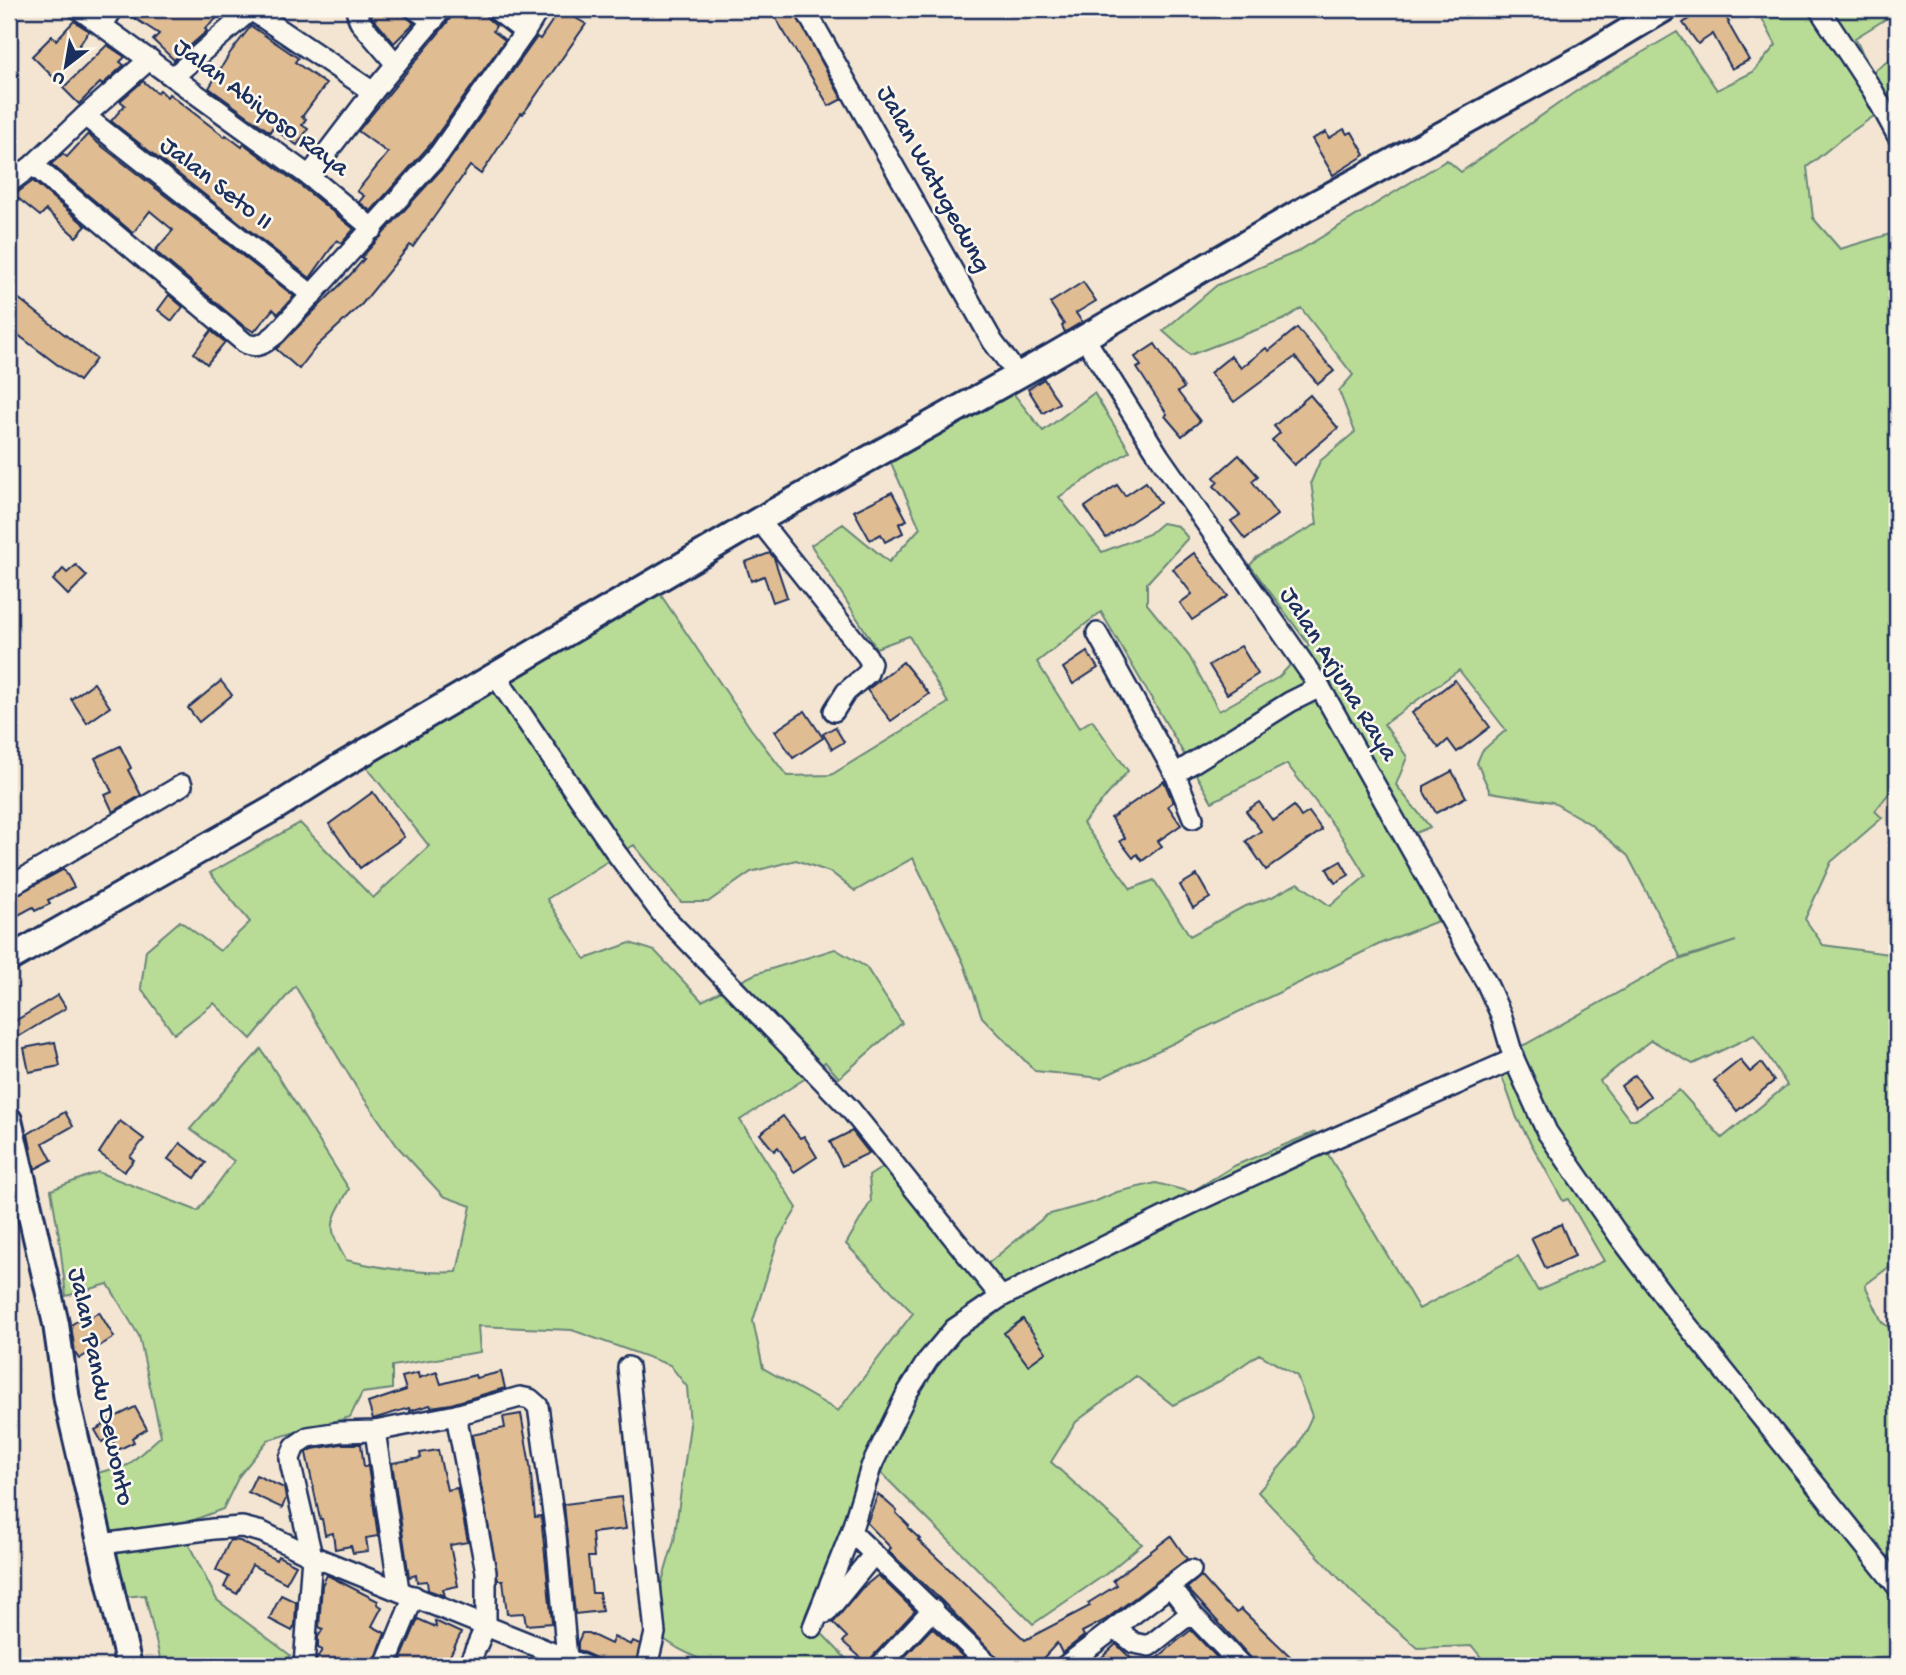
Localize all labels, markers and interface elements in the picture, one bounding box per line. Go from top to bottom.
north arrow [32,32,102,102]
street label: Jalan Abiyoso Raya [166,33,355,186]
text: U [48,65,70,90]
street label: Jalan Watugedung [868,81,996,279]
street label: Jalan Seto II [152,131,278,239]
street label: Jalan Arjuna Raya [1271,582,1404,769]
street label: Jalan Pandu Dewonto [59,1265,139,1509]

